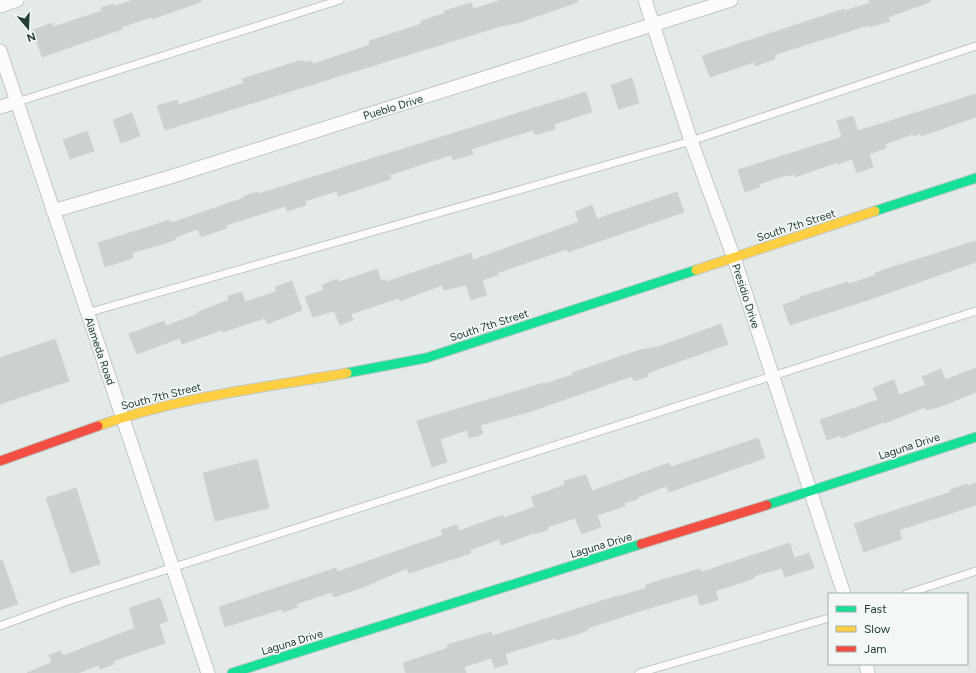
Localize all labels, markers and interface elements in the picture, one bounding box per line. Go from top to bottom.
north arrow [8,8,48,48]
text: N [25,29,37,45]
street label: Pueblo Drive [362,92,425,123]
street label: South 7th Street [755,207,837,244]
street label: Presidio Drive [729,262,762,330]
street label: South 7th Street [448,307,530,344]
street label: Alameda Road [82,316,117,387]
street label: South 7th Street [120,380,202,413]
street label: Laguna Drive [877,430,942,463]
street label: Laguna Drive [569,530,634,561]
legend [828,593,968,665]
text: Fast [864,602,887,616]
text: Slow [864,622,891,636]
street label: Laguna Drive [260,627,325,658]
text: Jam [864,642,887,656]

